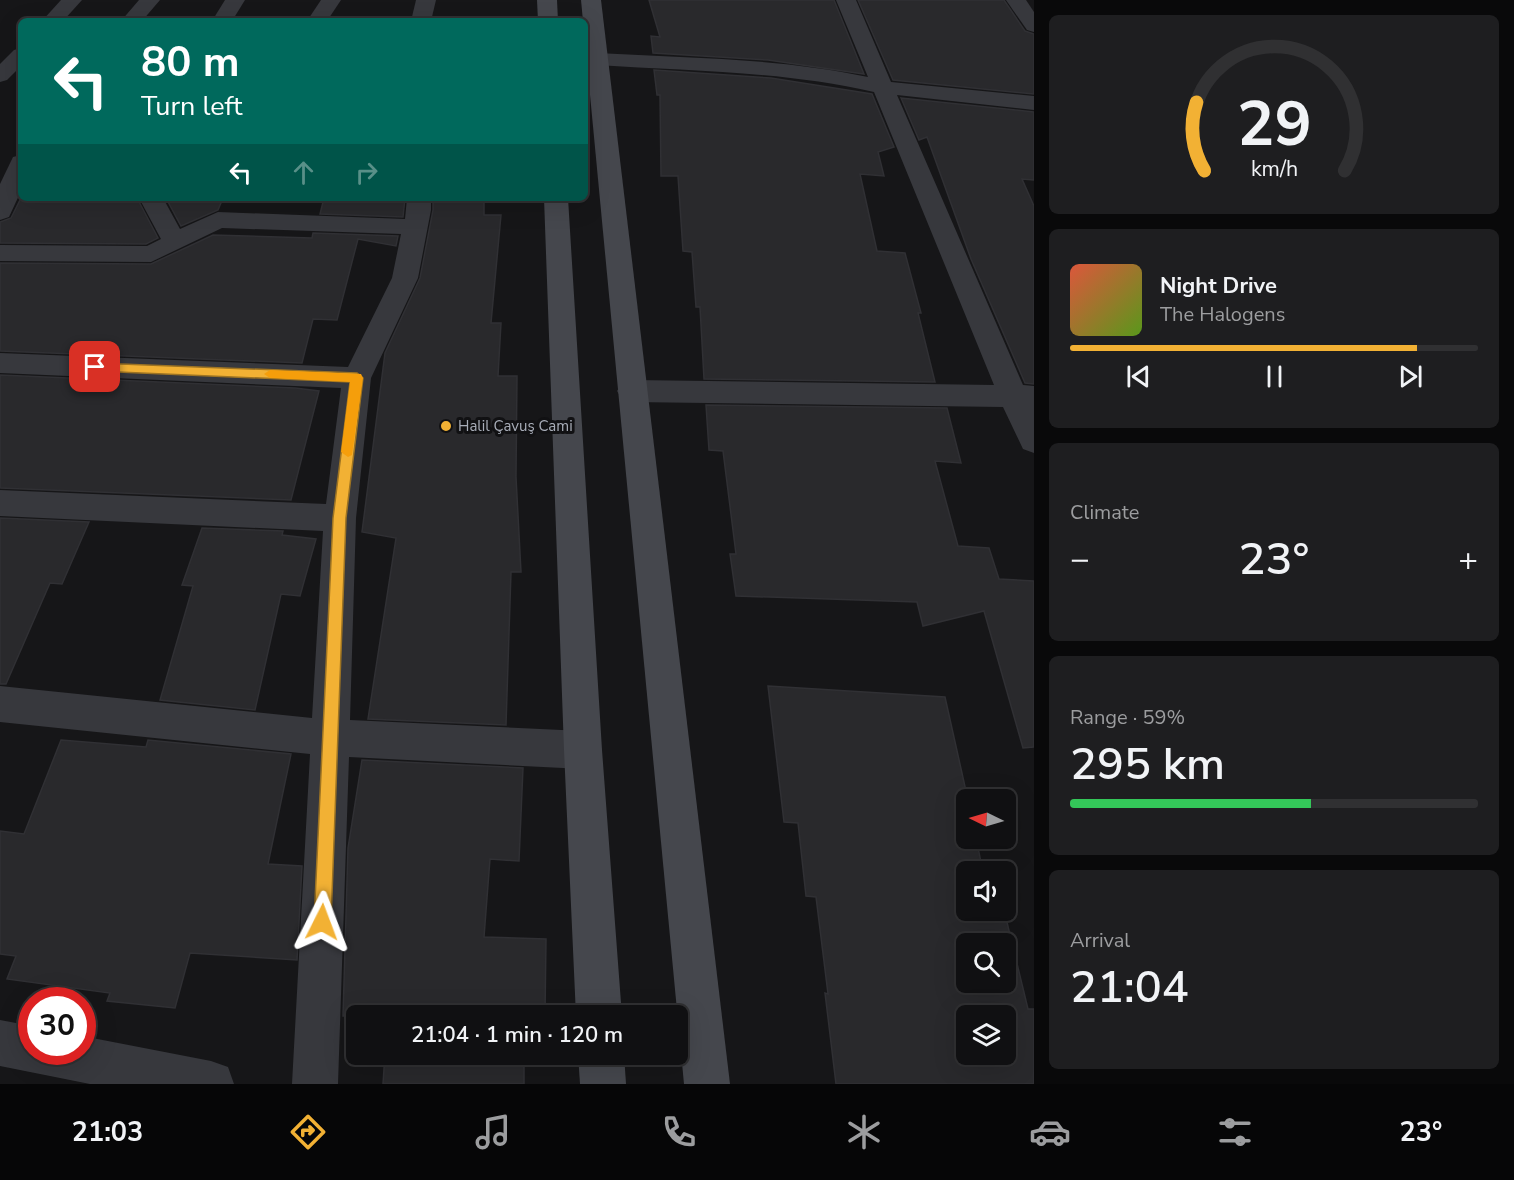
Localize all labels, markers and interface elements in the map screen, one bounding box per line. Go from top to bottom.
text: 80 m [141,34,240,91]
icon: left [42,42,120,120]
text: 29 [1237,83,1311,168]
text: Turn left [141,88,242,125]
text: km/h [1250,155,1298,185]
icon: left [224,156,257,189]
icon: ahead [287,156,320,189]
icon: right [350,156,383,189]
text: Night Drive [1160,271,1277,301]
text: The Halogens [1160,301,1285,328]
pin [69,341,120,392]
icon: arrive [78,350,111,383]
icon: previous [1122,360,1155,393]
icon: pause [1258,360,1291,393]
icon: next [1394,360,1427,393]
place label: Halil Çavuş Cami [458,416,573,436]
marker: Halil Çavuş Cami [439,419,453,433]
text: Climate [1070,499,1139,526]
text: 23° [1239,529,1309,590]
text: − [1070,537,1090,582]
text: + [1458,537,1478,582]
text: Range · 59% [1070,704,1185,731]
text: 295 km [1070,734,1225,795]
north arrow [956,789,1016,849]
map controls [956,789,1016,1065]
button: sound [956,861,1016,921]
position arrow [290,890,354,954]
text: Arrival [1070,927,1130,954]
button: search [956,933,1016,993]
text: 21:04 [1070,957,1189,1018]
speed limit sign: 30 [18,987,96,1065]
button: layers [956,1005,1016,1065]
text: 21:04 · 1 min · 120 m [411,1020,623,1050]
icon: directions [287,1111,329,1153]
icon: music [472,1111,514,1153]
icon: phone [658,1111,700,1153]
icon: climate [843,1111,885,1153]
icon: car [1029,1111,1071,1153]
icon: filters [1214,1111,1256,1153]
text: 21:03 [72,1114,143,1151]
text: 23° [1400,1114,1442,1151]

